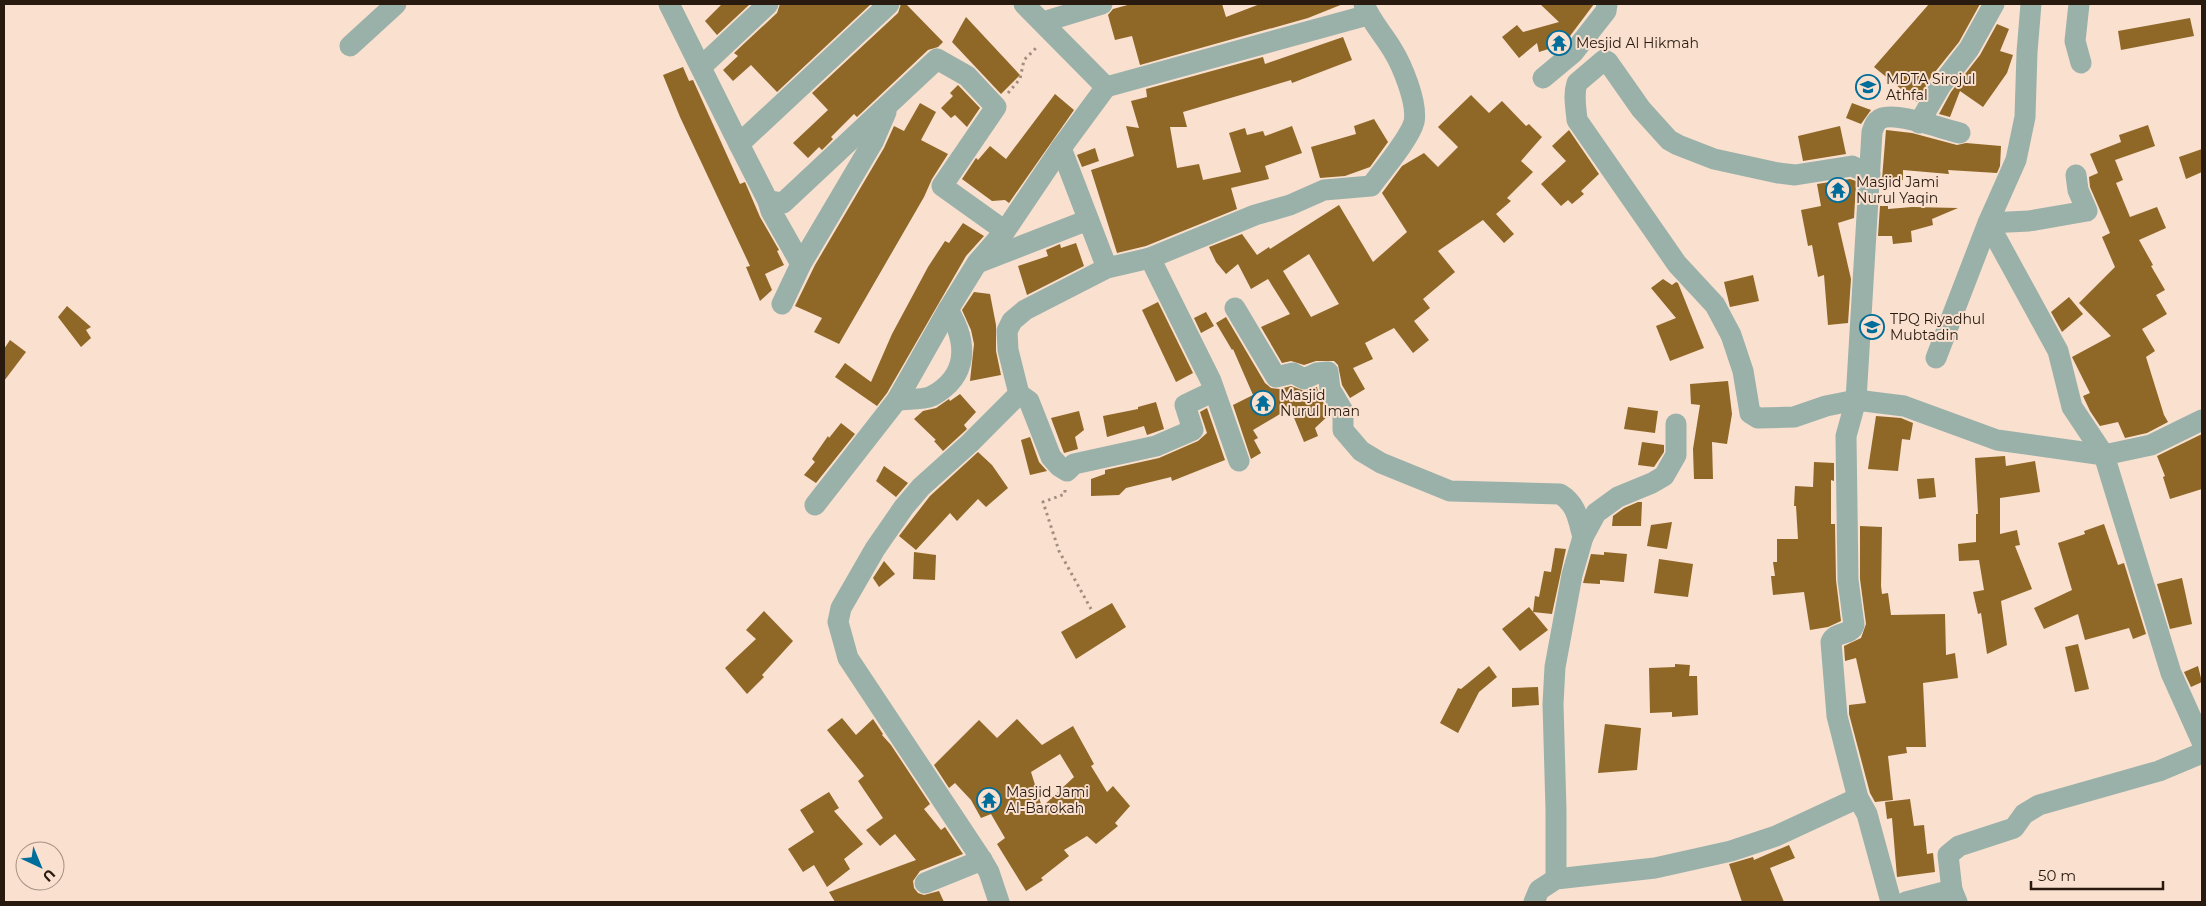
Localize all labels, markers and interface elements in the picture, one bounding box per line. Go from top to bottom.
temple icon: Mesjid Al Hikmah [1546,30,1572,56]
place label: Mesjid Al Hikmah [1576,34,1699,52]
place label: MDTA Sirojul Athfal [1886,70,1976,104]
school or university icon: MDTA Sirojul Athfal [1855,74,1881,100]
place label: Masjid Jami Nurul Yaqin [1856,173,1939,207]
temple icon: Masjid Jami Nurul Yaqin [1825,177,1851,203]
place label: TPQ Riyadhul Mubtadin [1890,310,1985,344]
school or university icon: TPQ Riyadhul Mubtadin [1859,314,1885,340]
place label: Masjid Nurul Iman [1280,386,1360,420]
temple icon: Masjid Nurul Iman [1250,390,1276,416]
place label: Masjid Jami Al-Barokah [1006,783,1089,817]
temple icon: Masjid Jami Al-Barokah [976,787,1002,813]
north arrow [15,841,65,891]
scale bar [2031,858,2164,890]
text: U [39,865,59,886]
text: 50 m [2038,866,2076,885]

